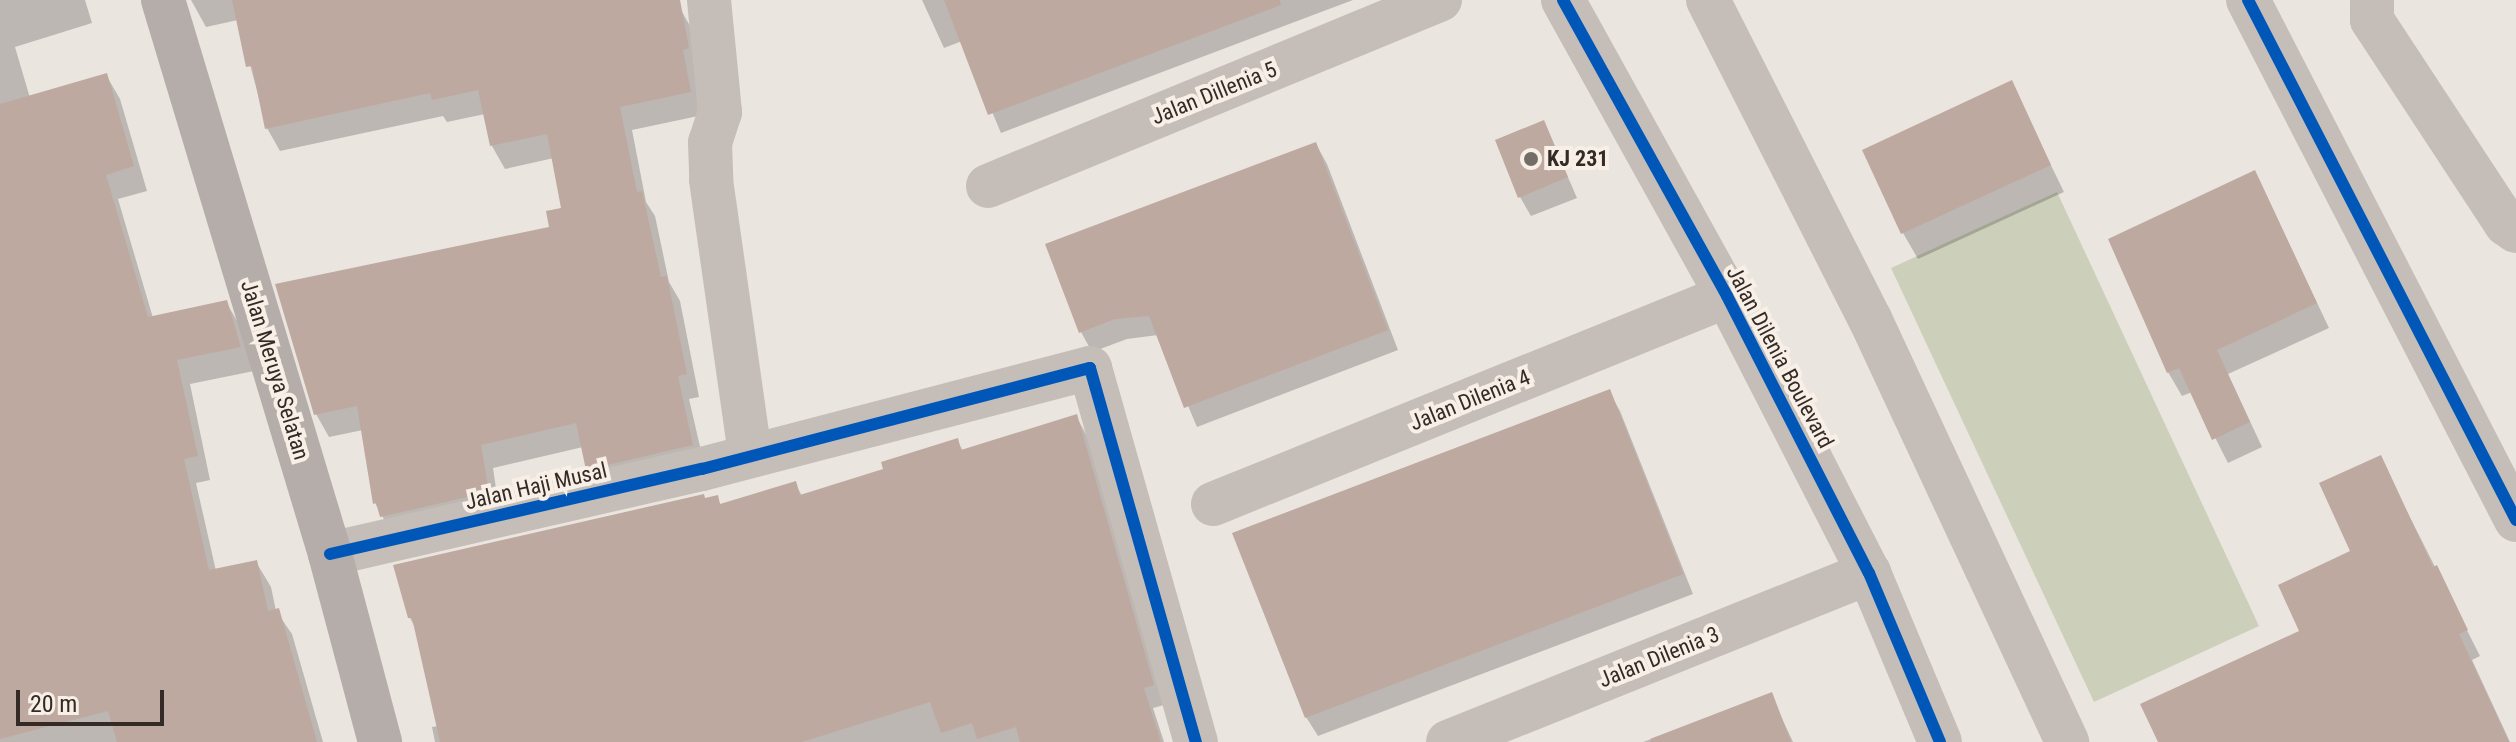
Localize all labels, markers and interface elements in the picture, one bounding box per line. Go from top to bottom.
street label: Jalan Dillenia 5 [1148,56,1280,130]
place label: KJ 231 [1547,146,1608,172]
marker: KJ 231 [1522,150,1540,168]
street label: Jalan Dilenia Boulevard [1721,261,1839,453]
street label: Jalan Meruya Selatan [235,277,315,463]
street label: Jalan Dilenia 4 [1406,364,1534,436]
street label: Jalan Haji Musal [463,457,609,515]
street label: Jalan Dilenia 3 [1595,621,1723,693]
scale bar [20,674,168,724]
text: 20 m [30,690,77,718]

